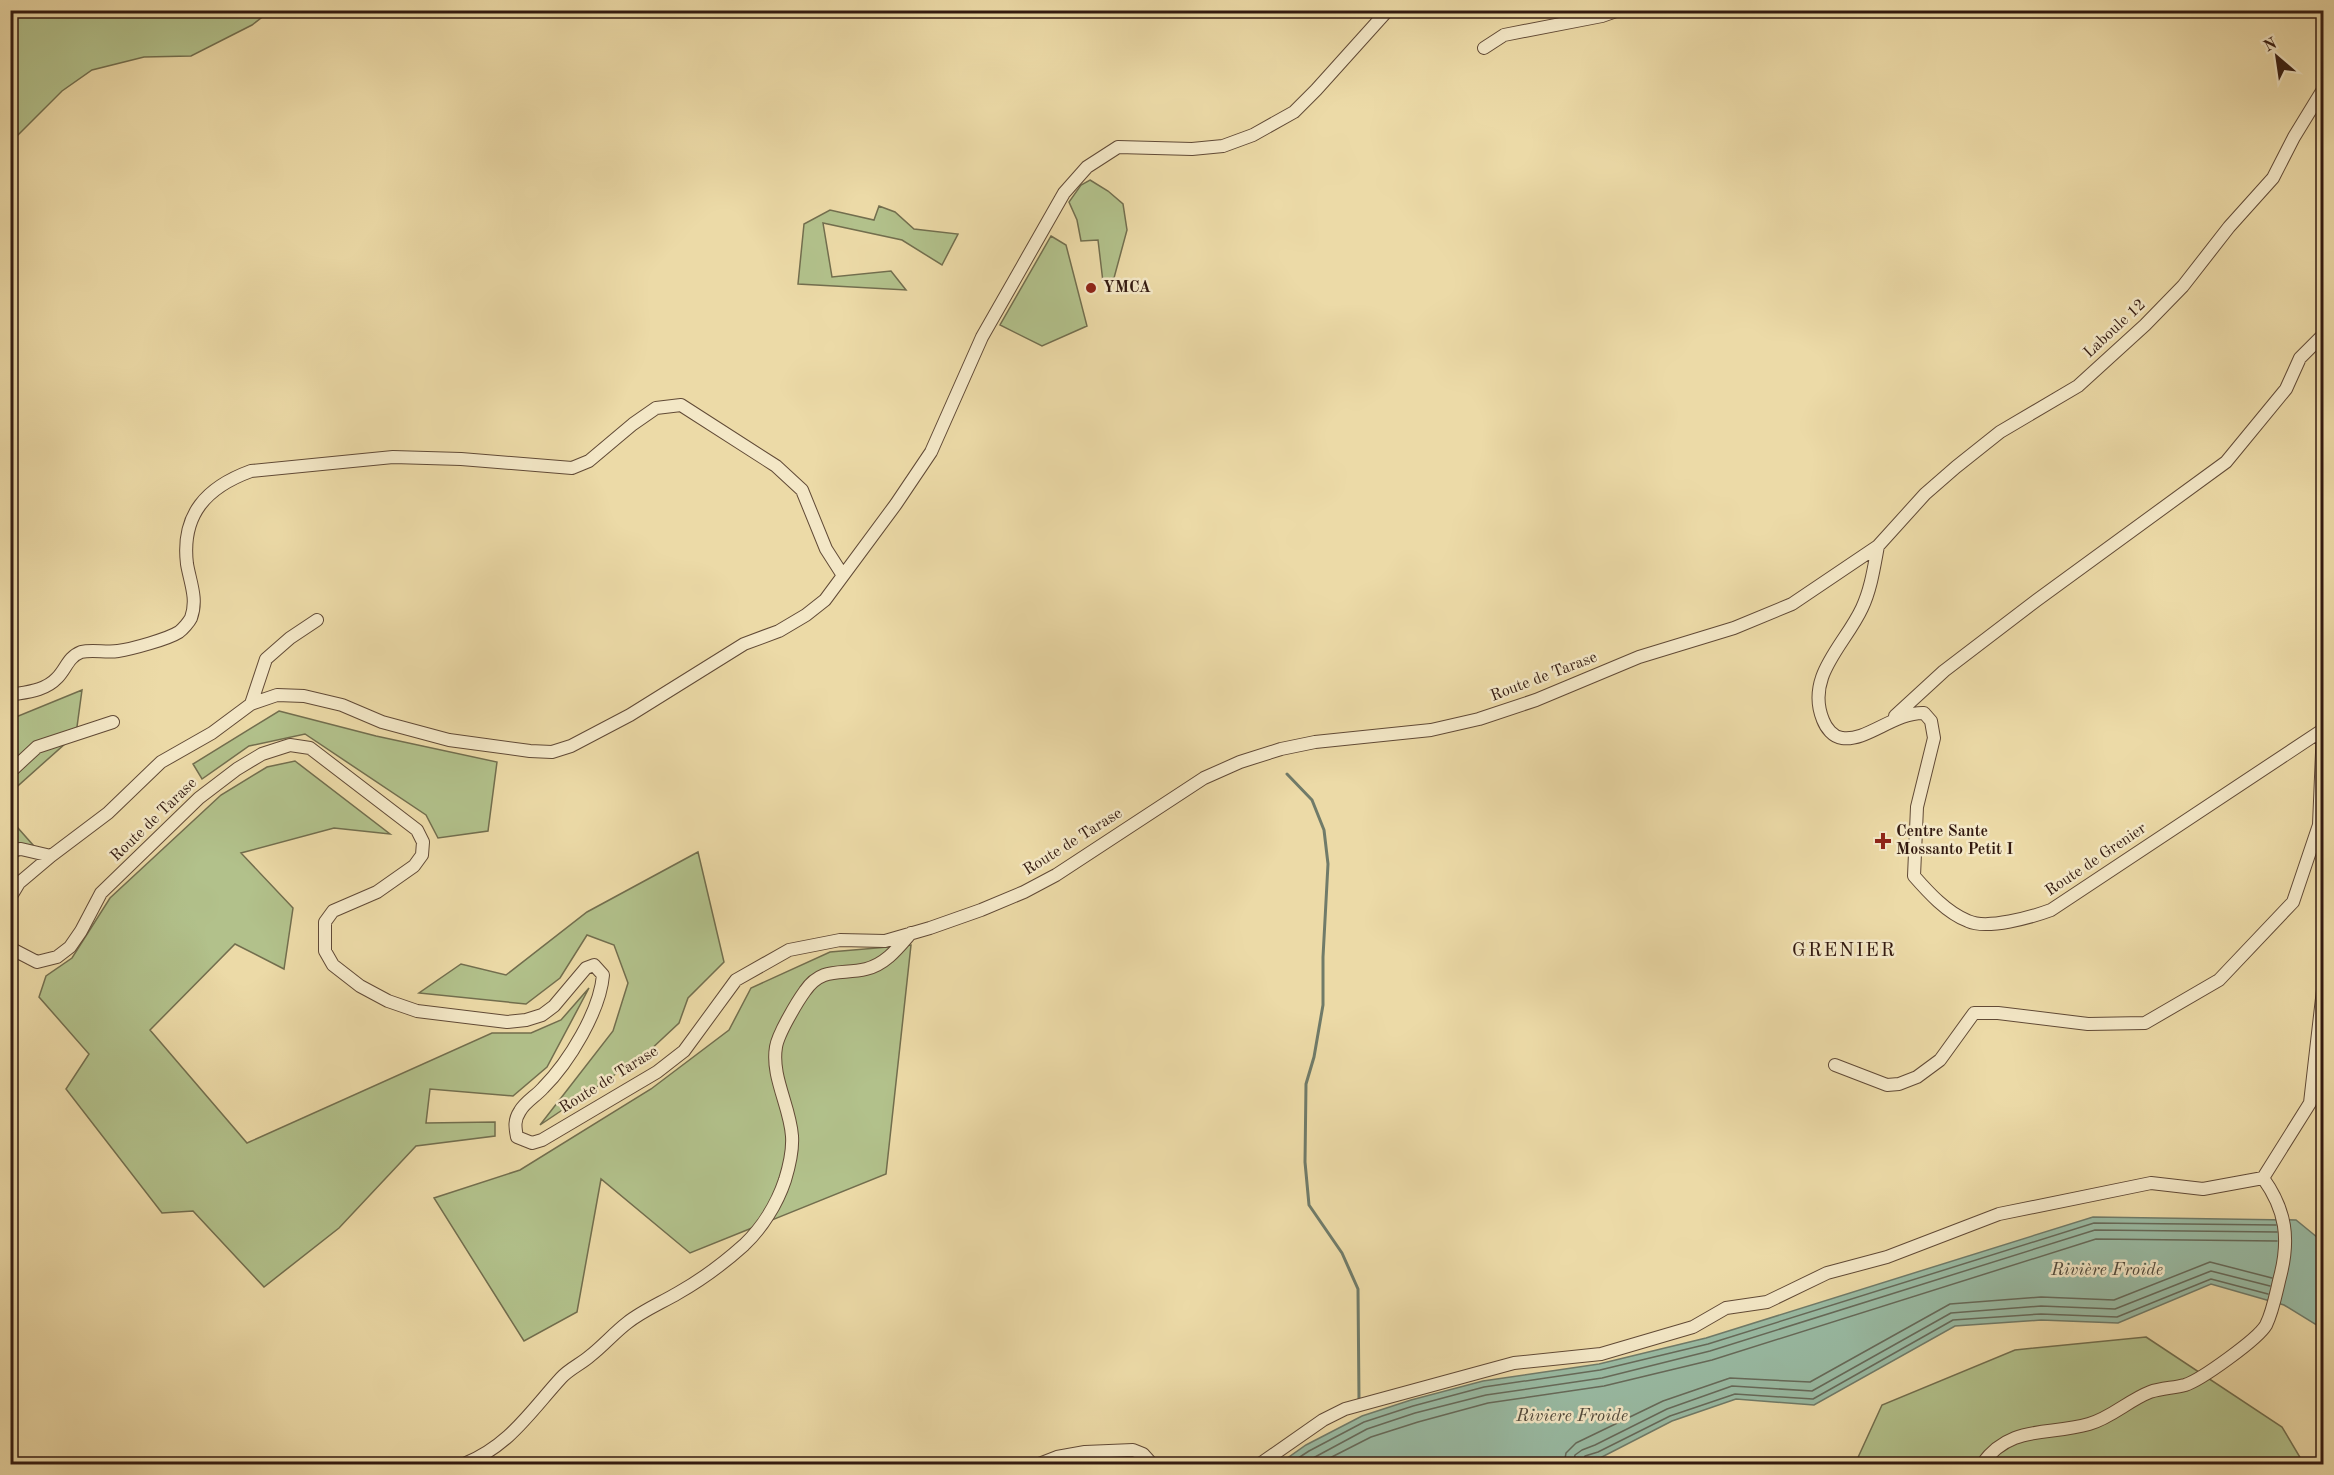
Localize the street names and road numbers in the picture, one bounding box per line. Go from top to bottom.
street label: Laboule 12 [2081,297,2149,361]
street label: Route de Tarase [1488,649,1600,705]
street label: Route de Tarase [108,775,200,865]
street label: Route de Tarase [1021,805,1125,879]
street label: Route de Grenier [2043,820,2150,900]
street label: Route de Tarase [557,1043,661,1117]

